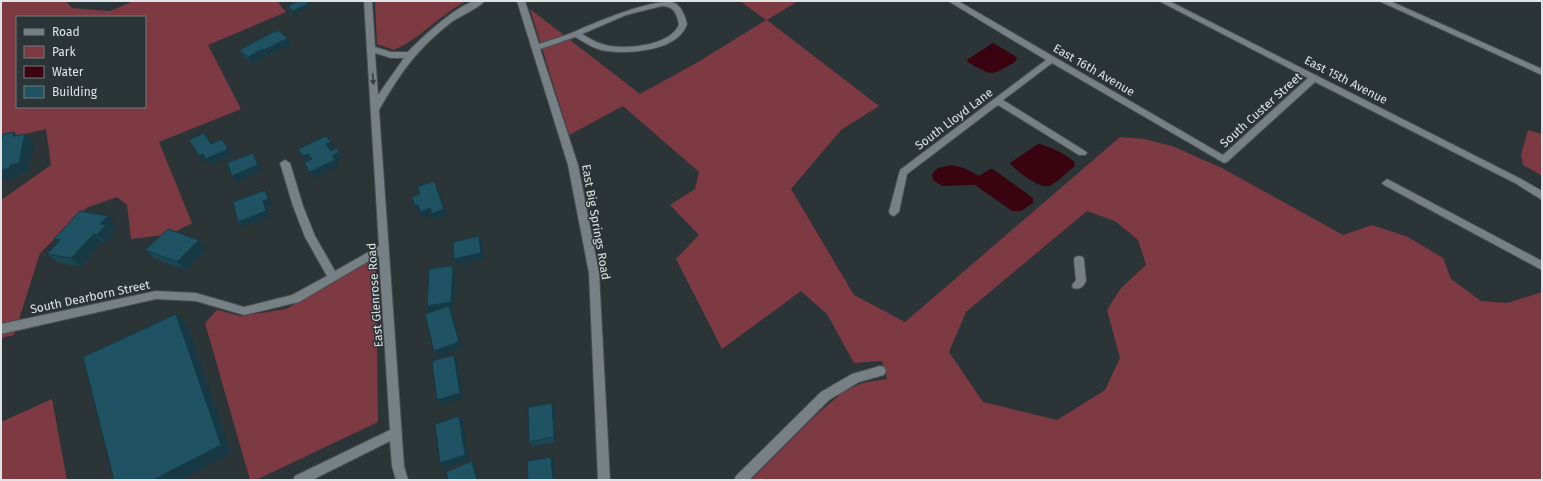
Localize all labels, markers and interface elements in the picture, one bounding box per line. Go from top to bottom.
legend [16,16,146,108]
text: Road [52,25,80,39]
street label: East 16th Avenue [1051,41,1137,99]
text: Park [52,45,76,59]
street label: East 15th Avenue [1302,53,1390,107]
text: Water [52,65,84,79]
street label: South Custer Street [1217,69,1305,150]
one-way arrow [370,73,377,85]
text: Building [52,85,98,99]
street label: South Lloyd Lane [912,85,996,153]
street label: East Big Springs Road [579,163,613,281]
street label: East Glenrose Road [364,242,386,348]
street label: South Dearborn Street [29,277,152,317]

